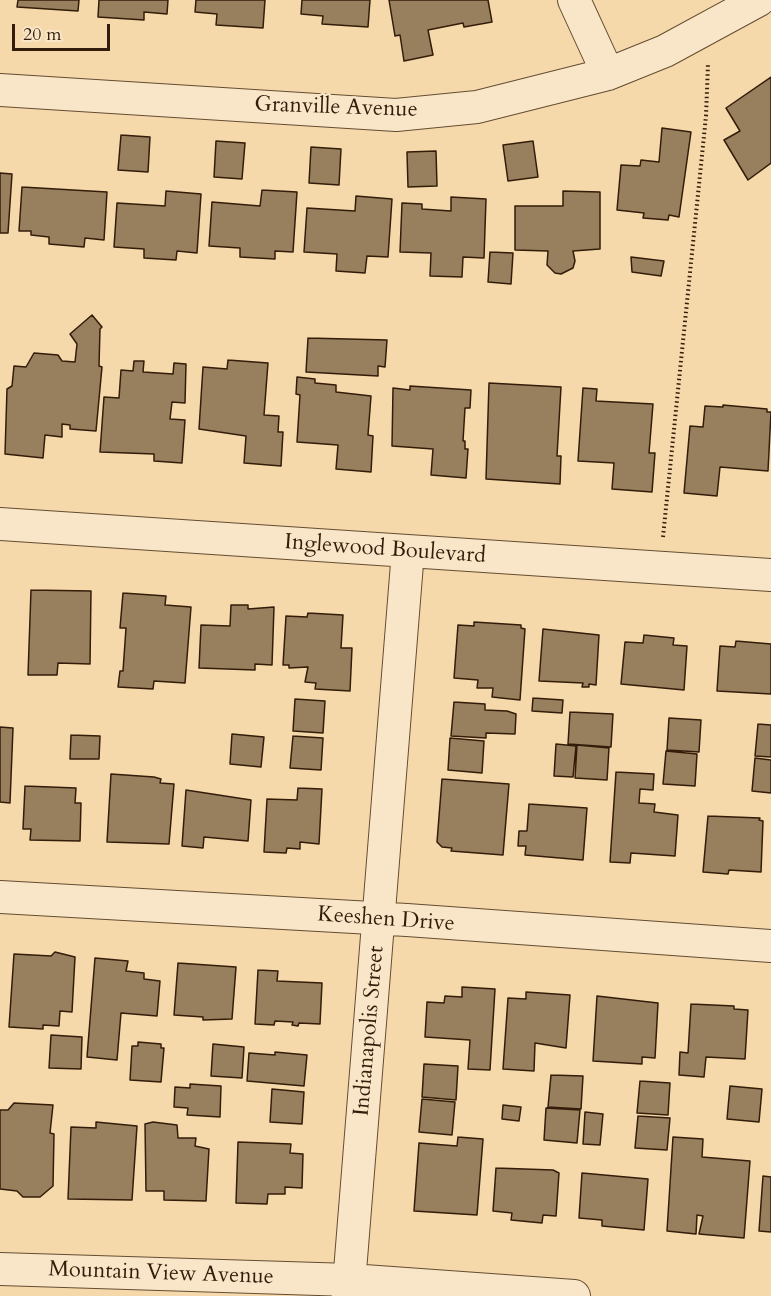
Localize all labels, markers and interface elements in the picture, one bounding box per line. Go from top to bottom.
scale bar [15,12,112,50]
text: 20 m [23,22,62,47]
street label: Granville Avenue [254,92,418,124]
street label: Inglewood Boulevard [283,530,487,570]
street label: Keeshen Drive [317,902,455,938]
street label: Indianapolis Street [349,945,391,1117]
street label: Mountain View Avenue [48,1257,274,1291]

